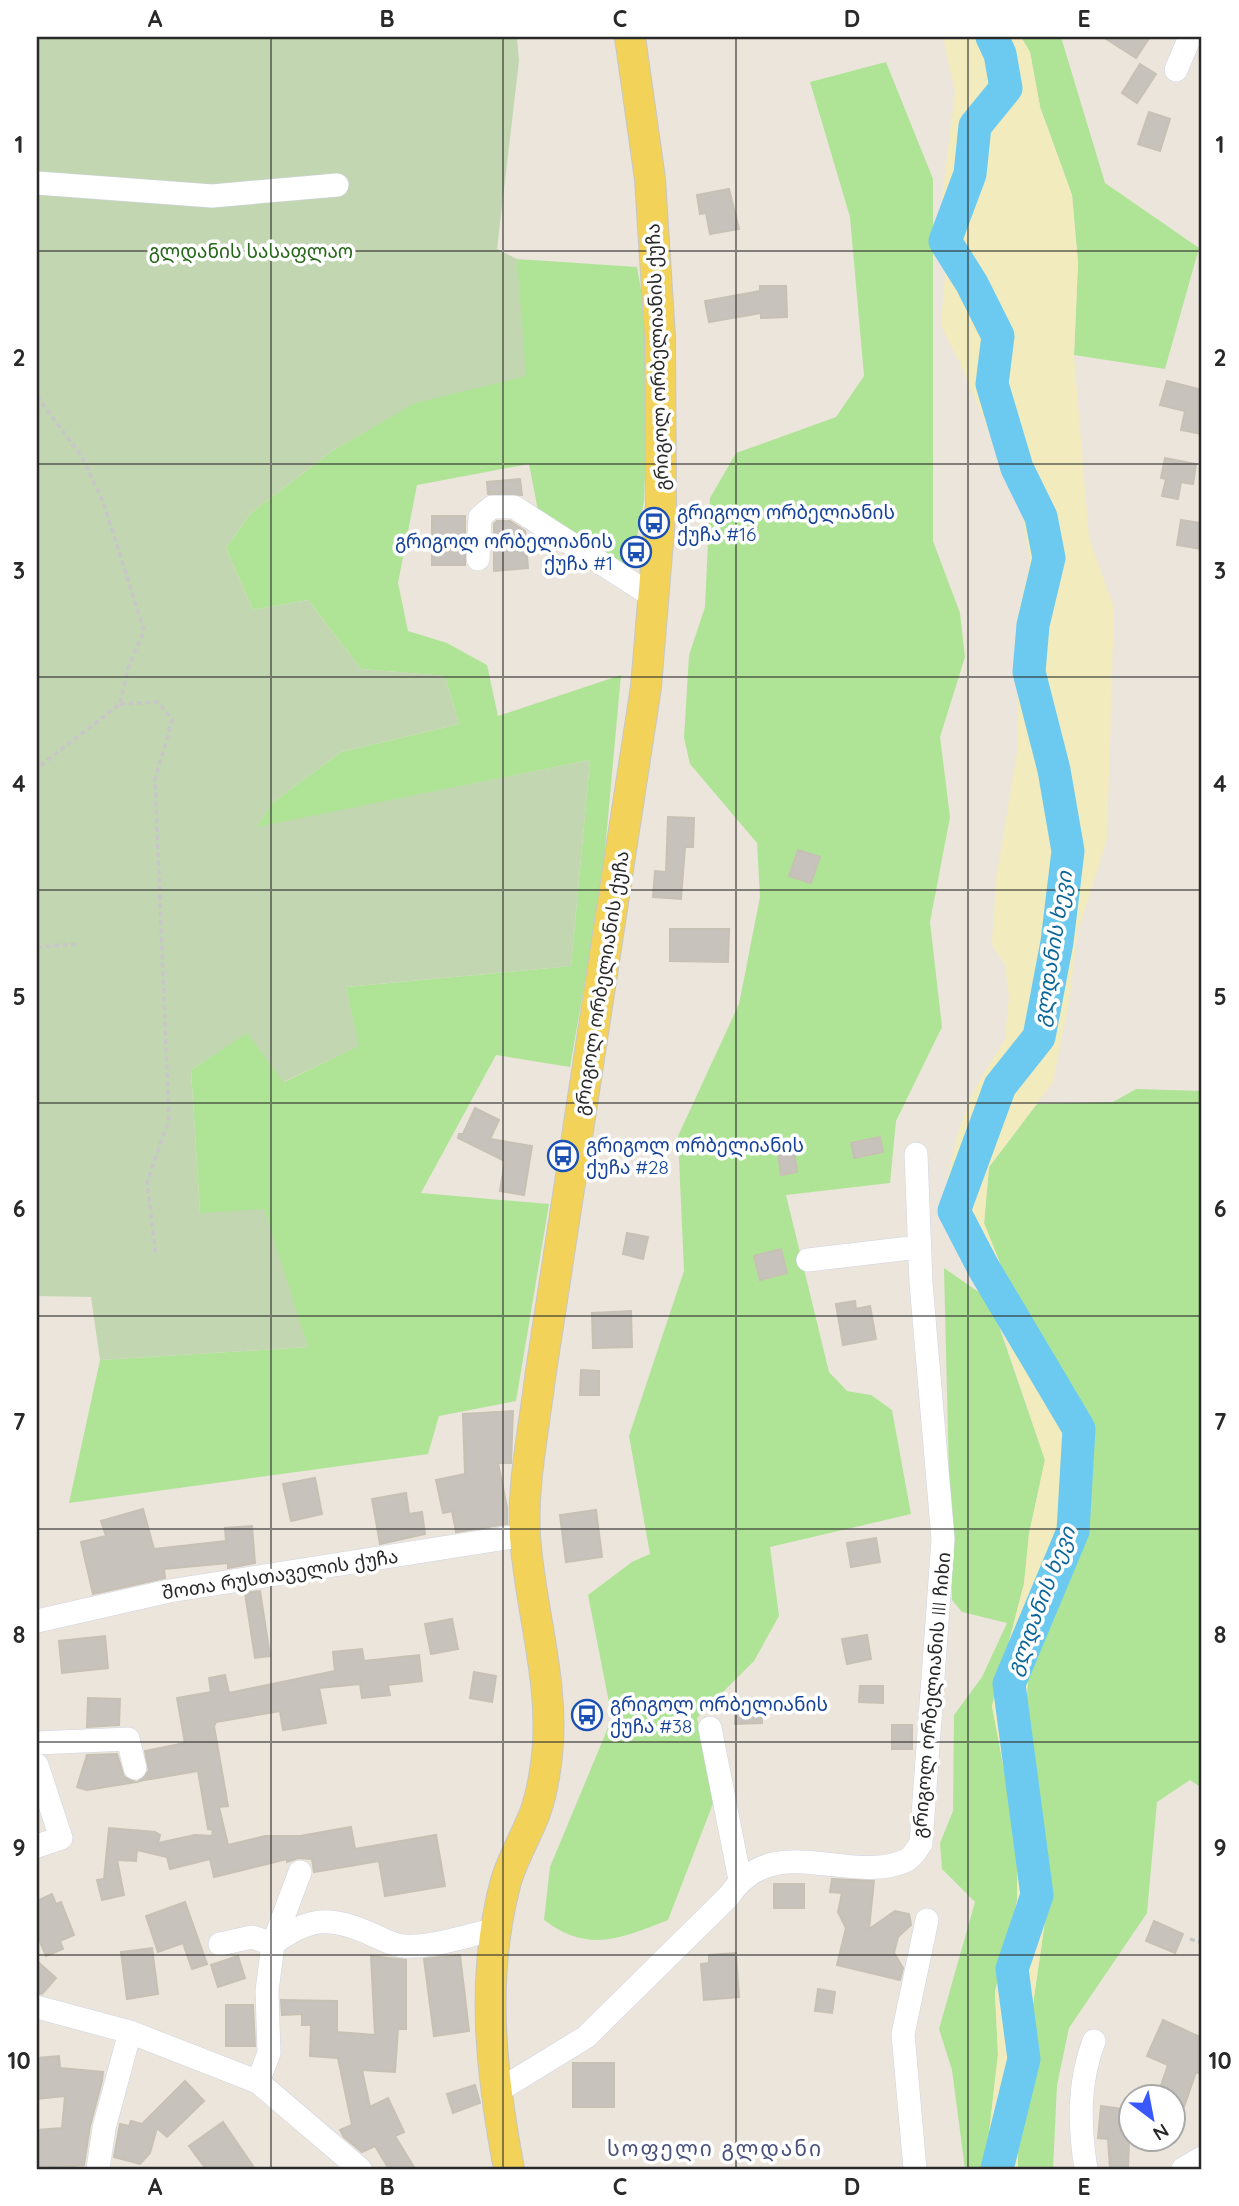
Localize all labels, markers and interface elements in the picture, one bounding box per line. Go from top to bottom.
text: A [148,4,163,33]
text: B [379,4,395,33]
text: C [613,4,627,33]
text: D [844,4,860,33]
text: E [1077,4,1091,33]
text: 1 [15,130,23,159]
text: 1 [1216,130,1224,159]
street label: გრიგოლ ორბელიანის ქუჩა [640,223,675,491]
park label: გლდანის სასაფლაო [149,239,353,264]
text: 2 [12,343,26,372]
text: 2 [1213,343,1227,372]
place label: გრიგოლ ორბელიანის ქუჩა #16 [677,500,895,546]
bus stop icon: გრიგოლ ორბელიანის ქუჩა #16 [637,506,671,540]
place label: გრიგოლ ორბელიანის ქუჩა #1 [395,529,613,575]
bus stop icon: გრიგოლ ორბელიანის ქუჩა #1 [619,535,653,569]
text: 3 [13,556,25,585]
text: 3 [1214,556,1226,585]
text: 4 [12,769,26,798]
text: 4 [1213,769,1227,798]
street label: გრიგოლ ორბელიანის ქუჩა [568,849,635,1117]
water label: გლდანის ხევი [1027,868,1078,1029]
text: 5 [12,982,26,1011]
text: 5 [1213,982,1227,1011]
place label: გრიგოლ ორბელიანის ქუჩა #28 [586,1133,804,1179]
bus stop icon: გრიგოლ ორბელიანის ქუჩა #28 [546,1139,580,1173]
text: 6 [13,1194,25,1223]
text: 6 [1214,1194,1226,1223]
text: 7 [13,1407,26,1436]
text: 7 [1214,1407,1227,1436]
water label: გლდანის ხევი [1000,1522,1082,1679]
street label: შოთა რუსთაველის ქუჩა [160,1543,400,1606]
street label: გრიგოლ ორბელიანის III ჩიხი [907,1551,956,1839]
text: 8 [13,1620,25,1649]
text: 8 [1214,1620,1226,1649]
place label: გრიგოლ ორბელიანის ქუჩა #38 [610,1692,828,1738]
bus stop icon: გრიგოლ ორბელიანის ქუჩა #38 [570,1698,604,1732]
text: 9 [12,1833,26,1862]
text: 9 [1213,1833,1227,1862]
text: 10 [7,2046,31,2075]
text: 10 [1208,2046,1232,2075]
north arrow [1116,2084,1186,2154]
text: N [1149,2119,1173,2146]
district label: სოფელი გლდანი [607,2135,823,2162]
text: A [148,2172,163,2201]
text: B [379,2172,395,2201]
text: C [613,2172,627,2201]
text: D [844,2172,860,2201]
text: E [1077,2172,1091,2201]

